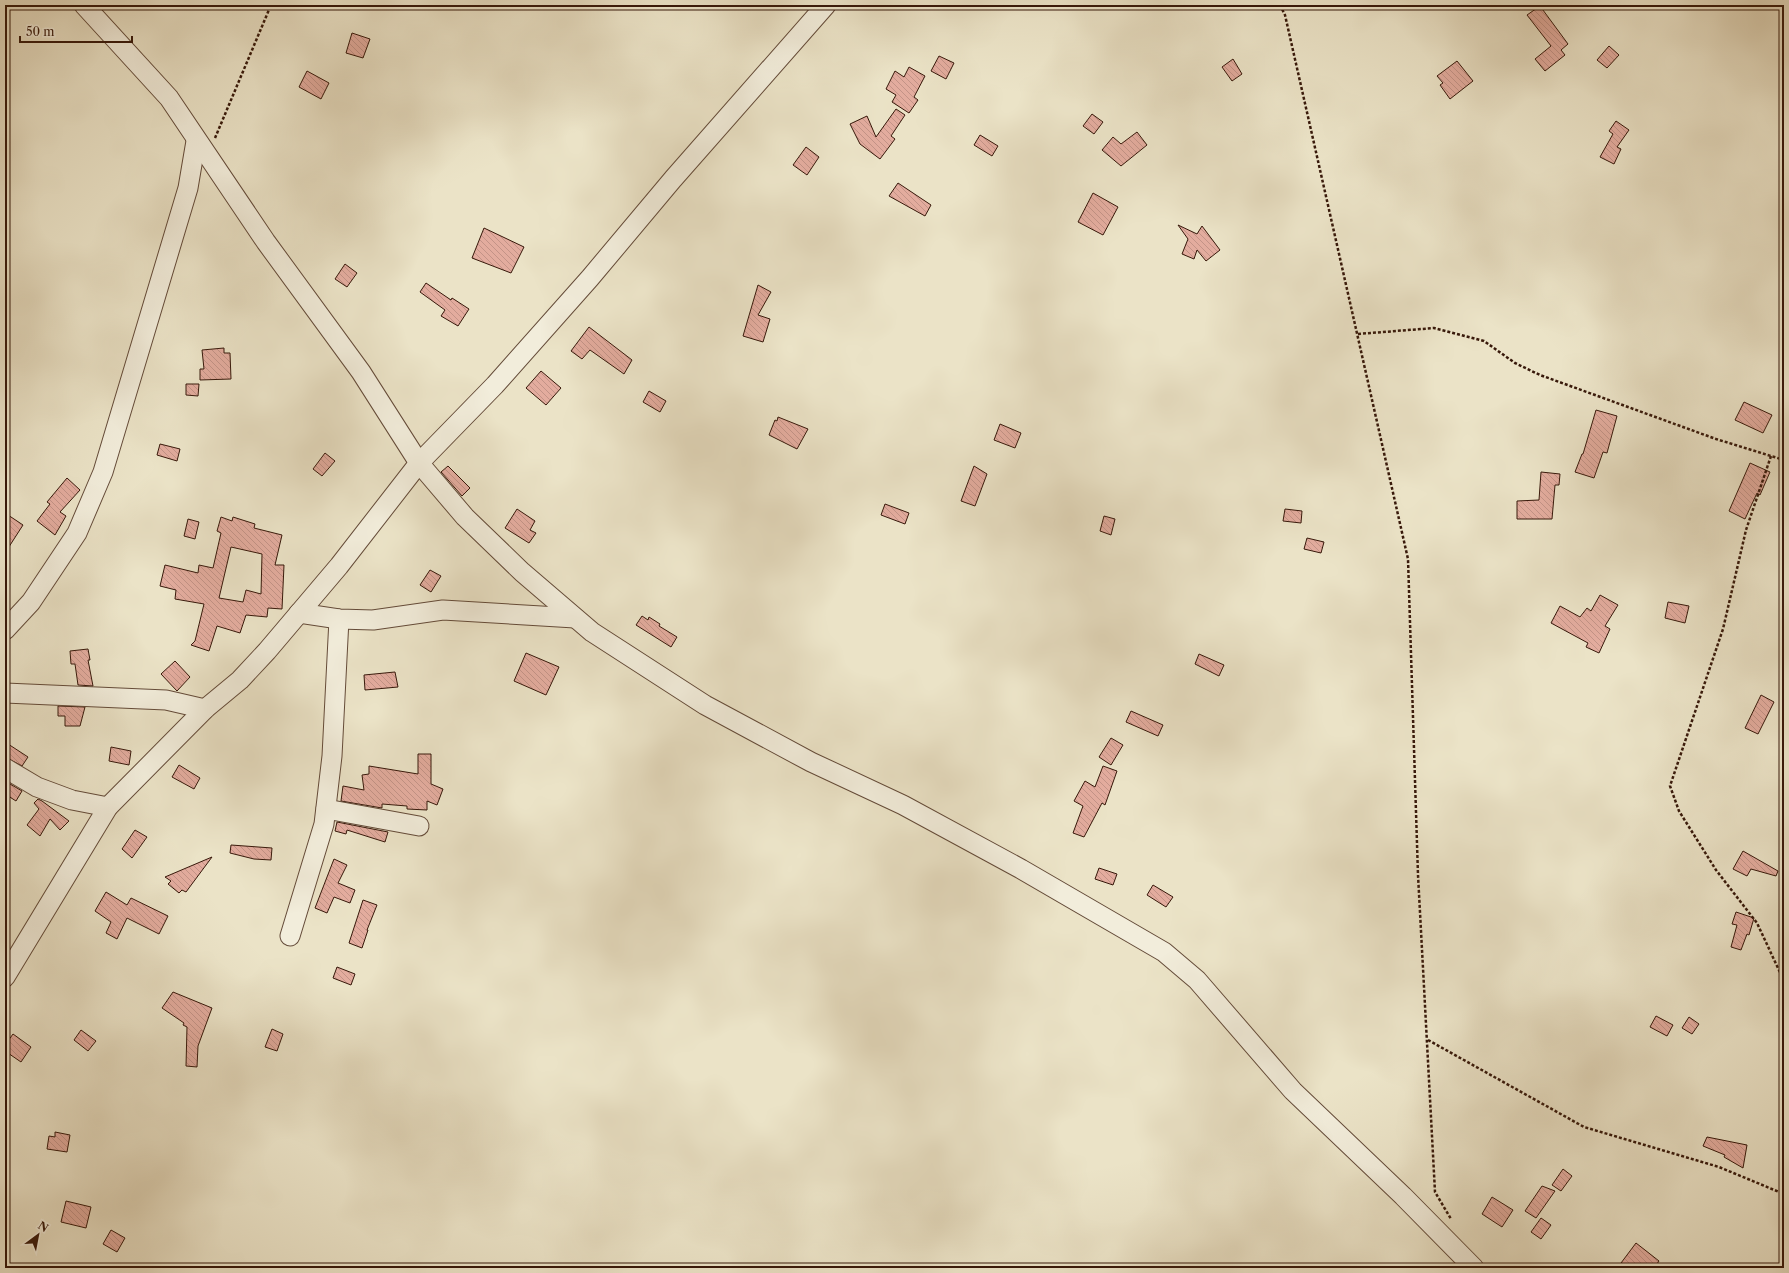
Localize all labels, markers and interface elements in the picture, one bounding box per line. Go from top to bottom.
scale bar [20,18,132,44]
text: 50 m [26,24,55,39]
north arrow [18,1215,58,1255]
text: N [36,1218,51,1235]

